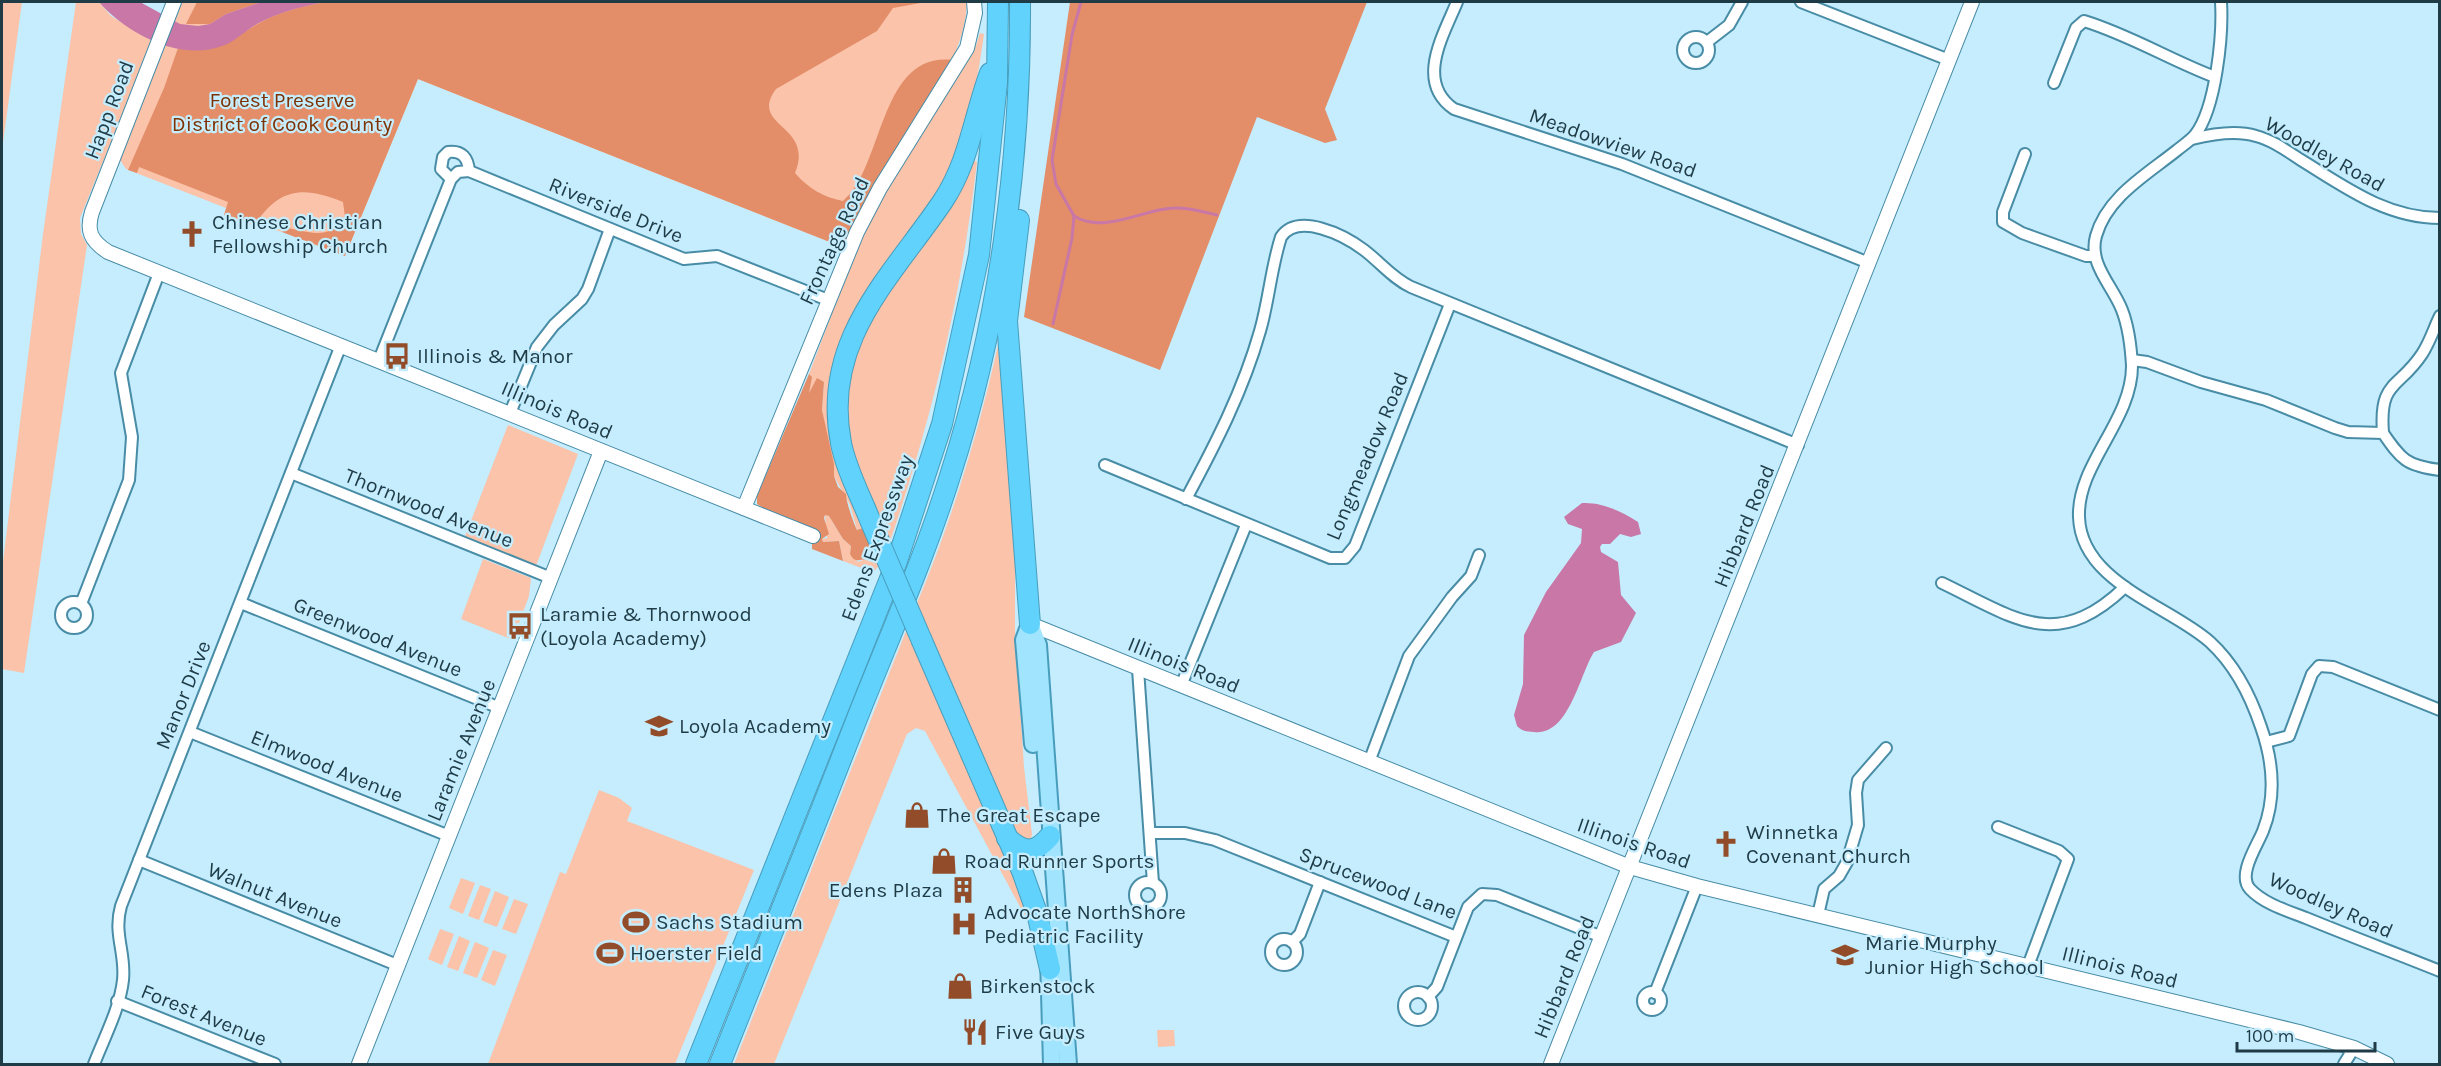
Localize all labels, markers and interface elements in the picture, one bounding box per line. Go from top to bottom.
street label: Happ Road [79,57,139,163]
park label: Forest Preserve District of Cook County [172,88,392,136]
street label: Meadowview Road [1526,103,1700,183]
street label: Woodley Road [2261,111,2389,197]
street label: Riverside Drive [545,172,687,248]
street label: Frontage Road [794,173,874,309]
place label: Chinese Christian Fellowship Church [212,210,388,258]
church icon: Chinese Christian Fellowship Church [177,219,207,249]
bus stop icon: Illinois & Manor [382,341,412,371]
place label: Illinois & Manor [417,344,573,368]
street label: Longmeadow Road [1321,368,1413,544]
street label: Illinois Road [498,376,616,444]
street label: Edens Expressway [836,451,918,625]
street label: Hibbard Road [1709,461,1779,591]
street label: Thornwood Avenue [341,463,517,553]
street label: Greenwood Avenue [290,592,466,682]
place label: Laramie & Thornwood (Loyola Academy) [540,602,752,650]
bus stop icon: Laramie & Thornwood (Loyola Academy) [505,611,535,641]
street label: Illinois Road [1124,632,1244,698]
street label: Manor Drive [150,637,216,753]
street label: Laramie Avenue [422,675,500,825]
school or university icon: Loyola Academy [644,711,674,741]
place label: Loyola Academy [679,714,831,738]
street label: Elmwood Avenue [247,725,407,807]
shop icon: The Great Escape [902,800,932,830]
place label: The Great Escape [937,803,1101,827]
street label: Illinois Road [1574,812,1694,874]
place label: Winnetka Covenant Church [1746,820,1911,868]
church icon: Winnetka Covenant Church [1711,829,1741,859]
street label: Sprucewood Lane [1296,842,1460,924]
shop icon: Road Runner Sports [929,846,959,876]
place label: Road Runner Sports [964,849,1155,873]
street label: Walnut Avenue [204,857,346,933]
street label: Woodley Road [2265,867,2397,943]
building icon: Edens Plaza [948,875,978,905]
place label: Edens Plaza [829,878,943,902]
place label: Advocate NorthShore Pediatric Facility [984,900,1186,948]
sports icon: Sachs Stadium [621,907,651,937]
hospital icon: Advocate NorthShore Pediatric Facility [949,909,979,939]
place label: Sachs Stadium [656,910,803,934]
street label: Hibbard Road [1529,912,1599,1042]
place label: Marie Murphy Junior High School [1865,931,2044,979]
sports icon: Hoerster Field [595,938,625,968]
school or university icon: Marie Murphy Junior High School [1830,940,1860,970]
place label: Hoerster Field [630,941,763,965]
street label: Illinois Road [2060,941,2180,993]
shop icon: Birkenstock [945,971,975,1001]
place label: Birkenstock [980,974,1095,998]
street label: Forest Avenue [138,979,270,1051]
scale bar [2237,1015,2375,1053]
restaurant icon: Five Guys [960,1017,990,1047]
place label: Five Guys [995,1020,1086,1044]
text: 100 m [2246,1025,2294,1047]

